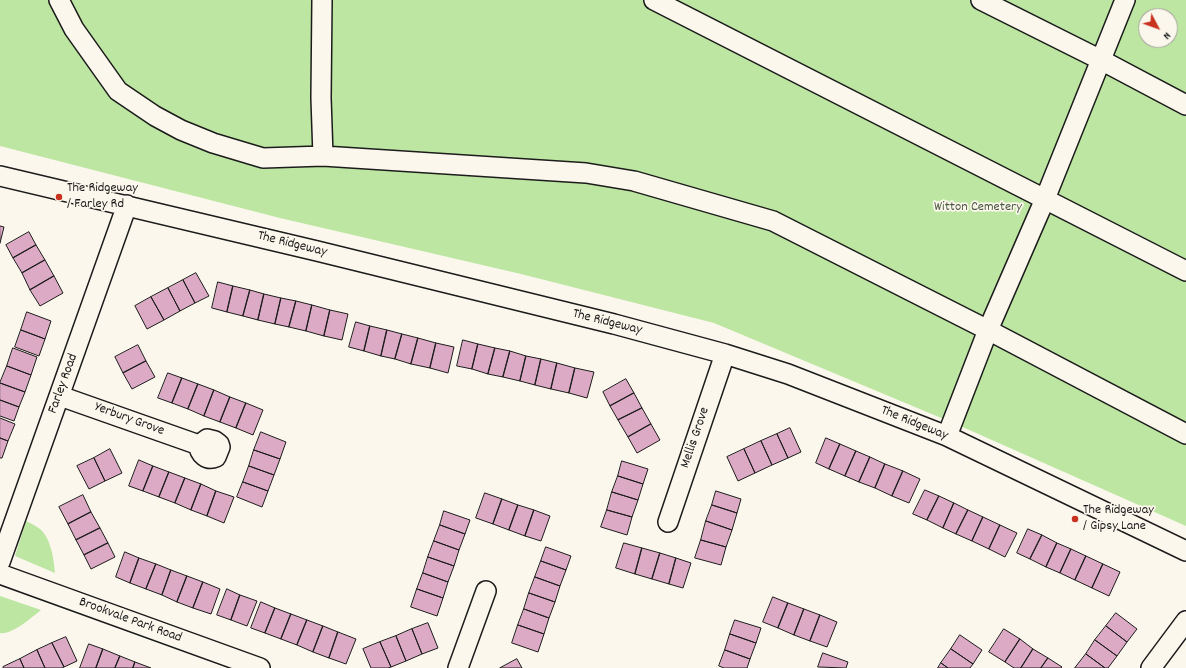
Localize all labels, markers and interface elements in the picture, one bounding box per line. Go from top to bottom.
north arrow [1138,8,1178,48]
text: N [1158,28,1174,43]
place label: The Ridgeway / Farley Rd [67,181,138,214]
marker: The Ridgeway / Farley Rd [54,192,64,202]
park label: Witton Cemetery [934,200,1022,216]
street label: The Ridgeway [256,228,328,262]
street label: The Ridgeway [571,306,643,340]
street label: Farley Road [45,352,83,416]
street label: Yerbury Grove [92,400,166,440]
street label: The Ridgeway [878,403,950,445]
street label: Mellis Grove [678,405,714,471]
place label: The Ridgeway / Gipsy Lane [1083,503,1154,536]
marker: The Ridgeway / Gipsy Lane [1070,514,1080,524]
street label: Brookvale Park Road [76,595,184,647]

